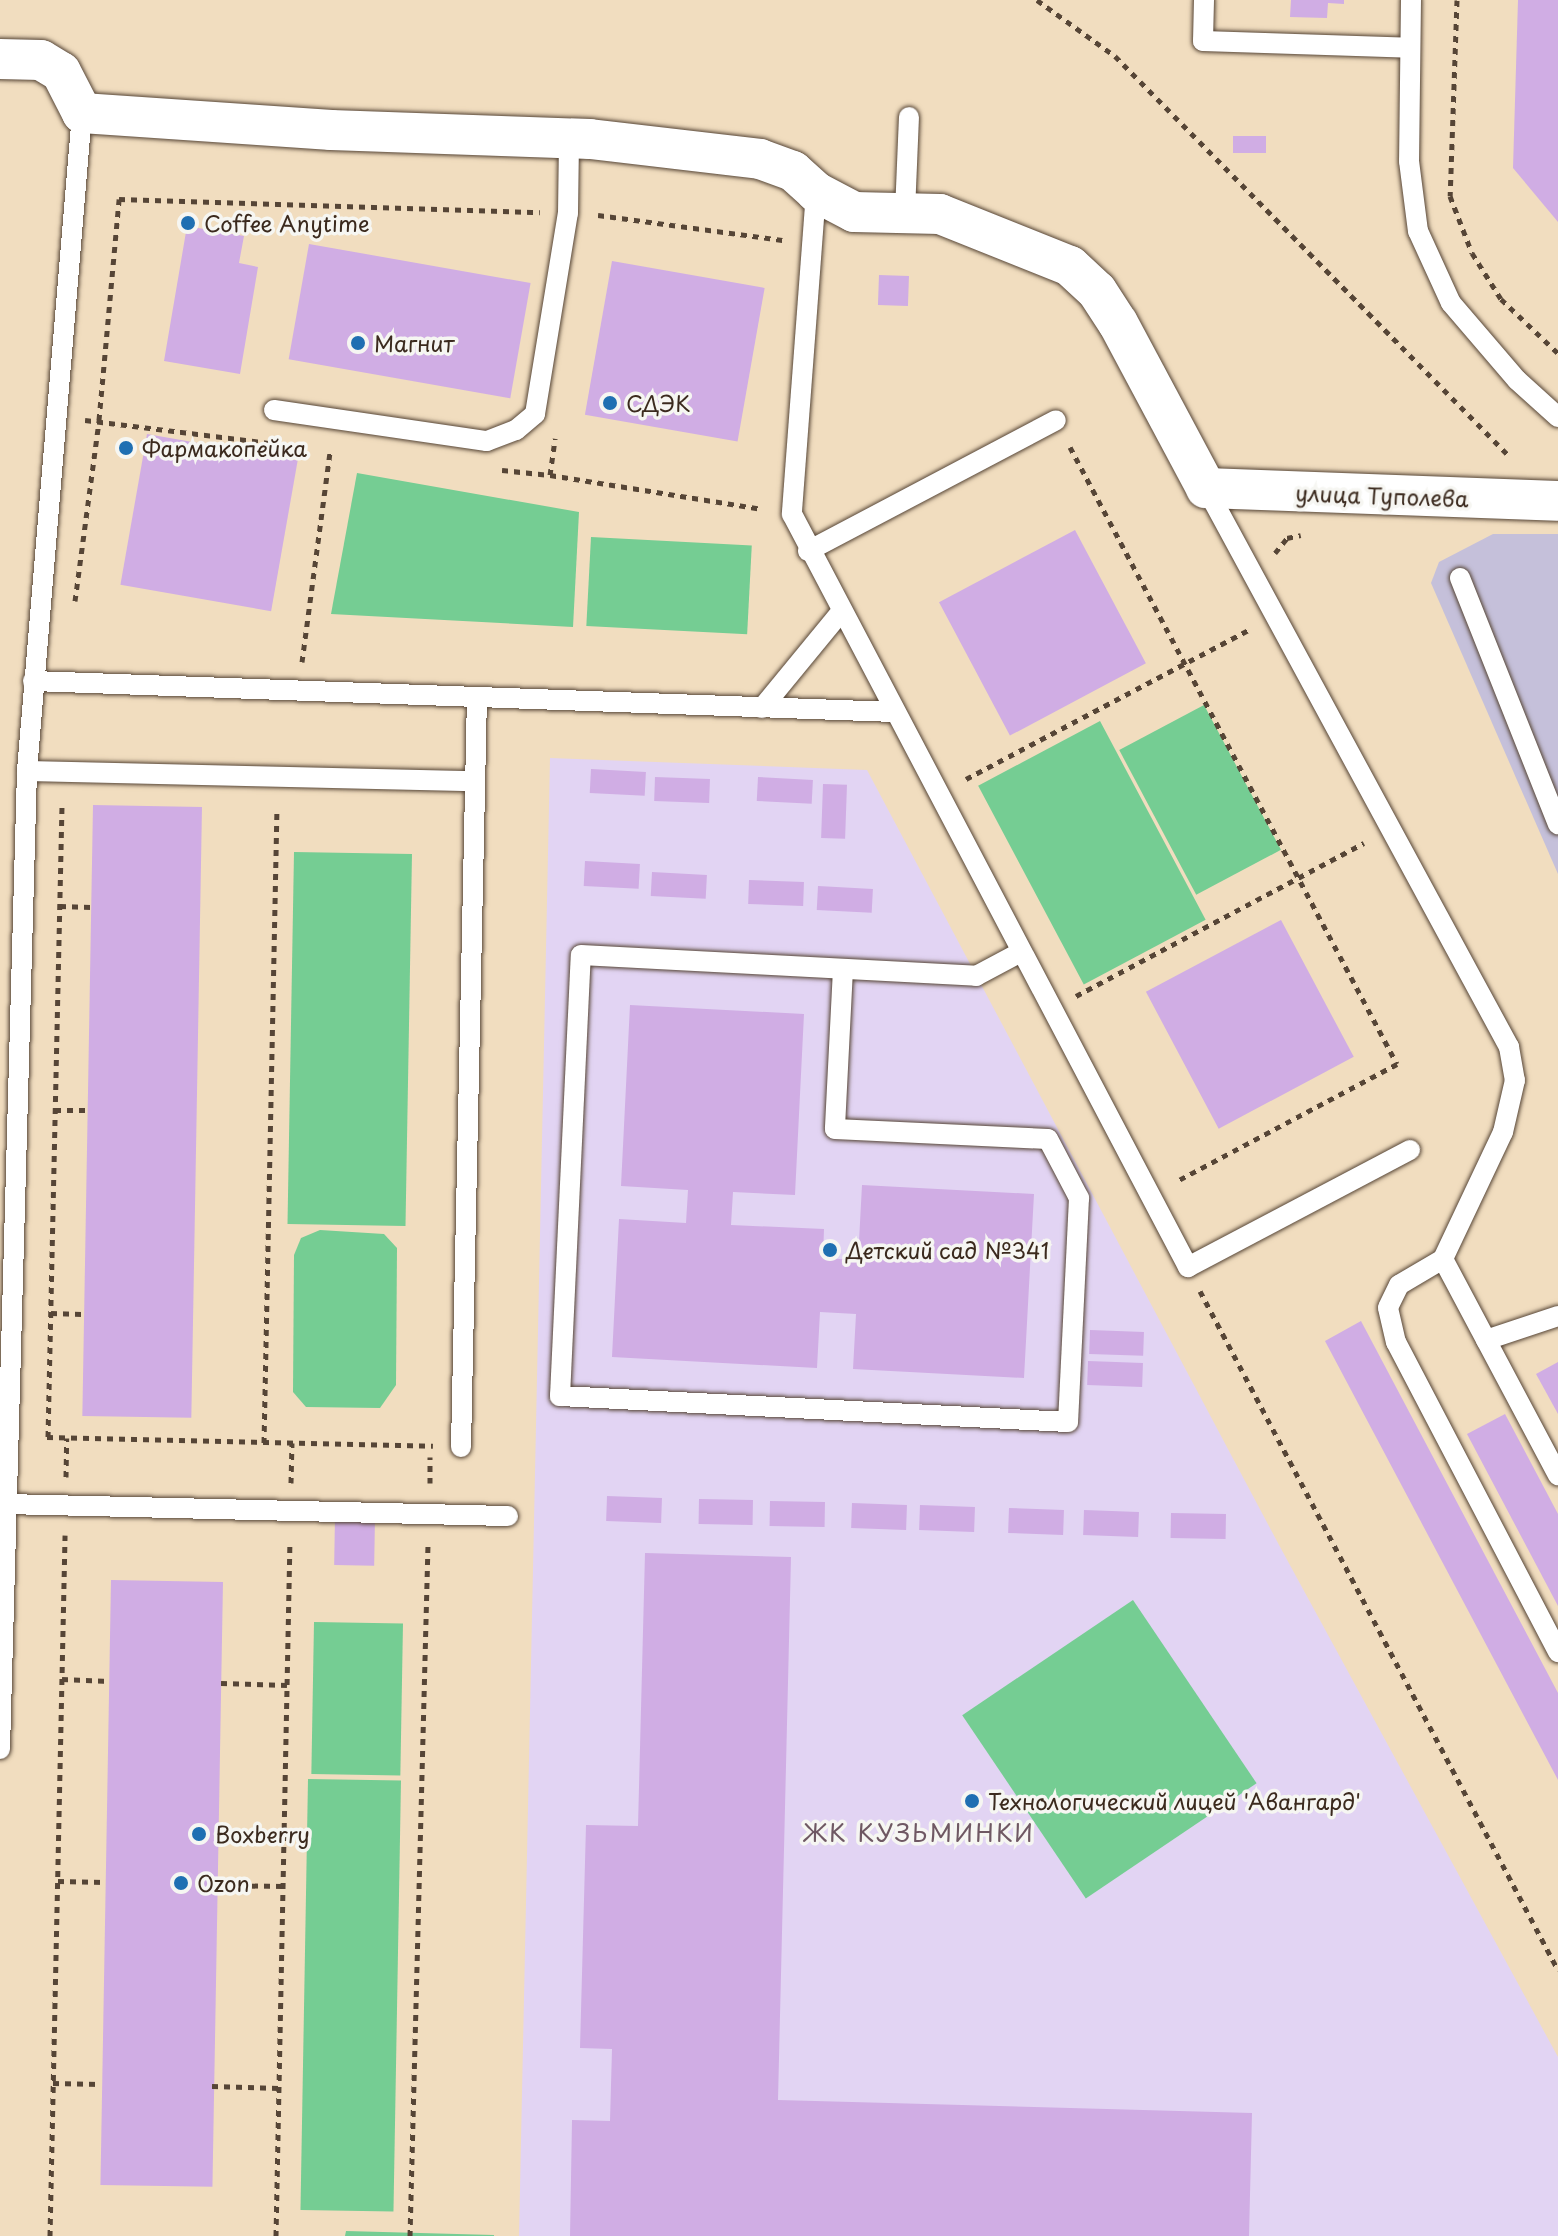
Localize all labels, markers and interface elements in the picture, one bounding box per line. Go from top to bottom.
place label: Coffee Anytime [204,210,371,236]
marker: Coffee Anytime [179,214,197,232]
place label: Магнит [374,330,454,356]
marker: Магнит [349,334,367,352]
place label: СДЭК [626,390,691,416]
marker: СДЭК [601,394,619,412]
place label: Фармакопейка [142,435,307,461]
marker: Фармакопейка [117,439,135,457]
street label: улица Туполева [1294,479,1470,511]
place label: Детский сад №341 [846,1237,1051,1263]
marker: Детский сад №341 [821,1241,839,1259]
place label: Технологический лицей 'Авангард' [988,1788,1363,1814]
marker: Технологический лицей 'Авангард' [963,1792,981,1810]
district label: ЖК КУЗЬМИНКИ [804,1819,1034,1847]
place label: Boxberry [215,1821,310,1847]
marker: Boxberry [190,1825,208,1843]
place label: Ozon [197,1870,250,1896]
marker: Ozon [172,1874,190,1892]

